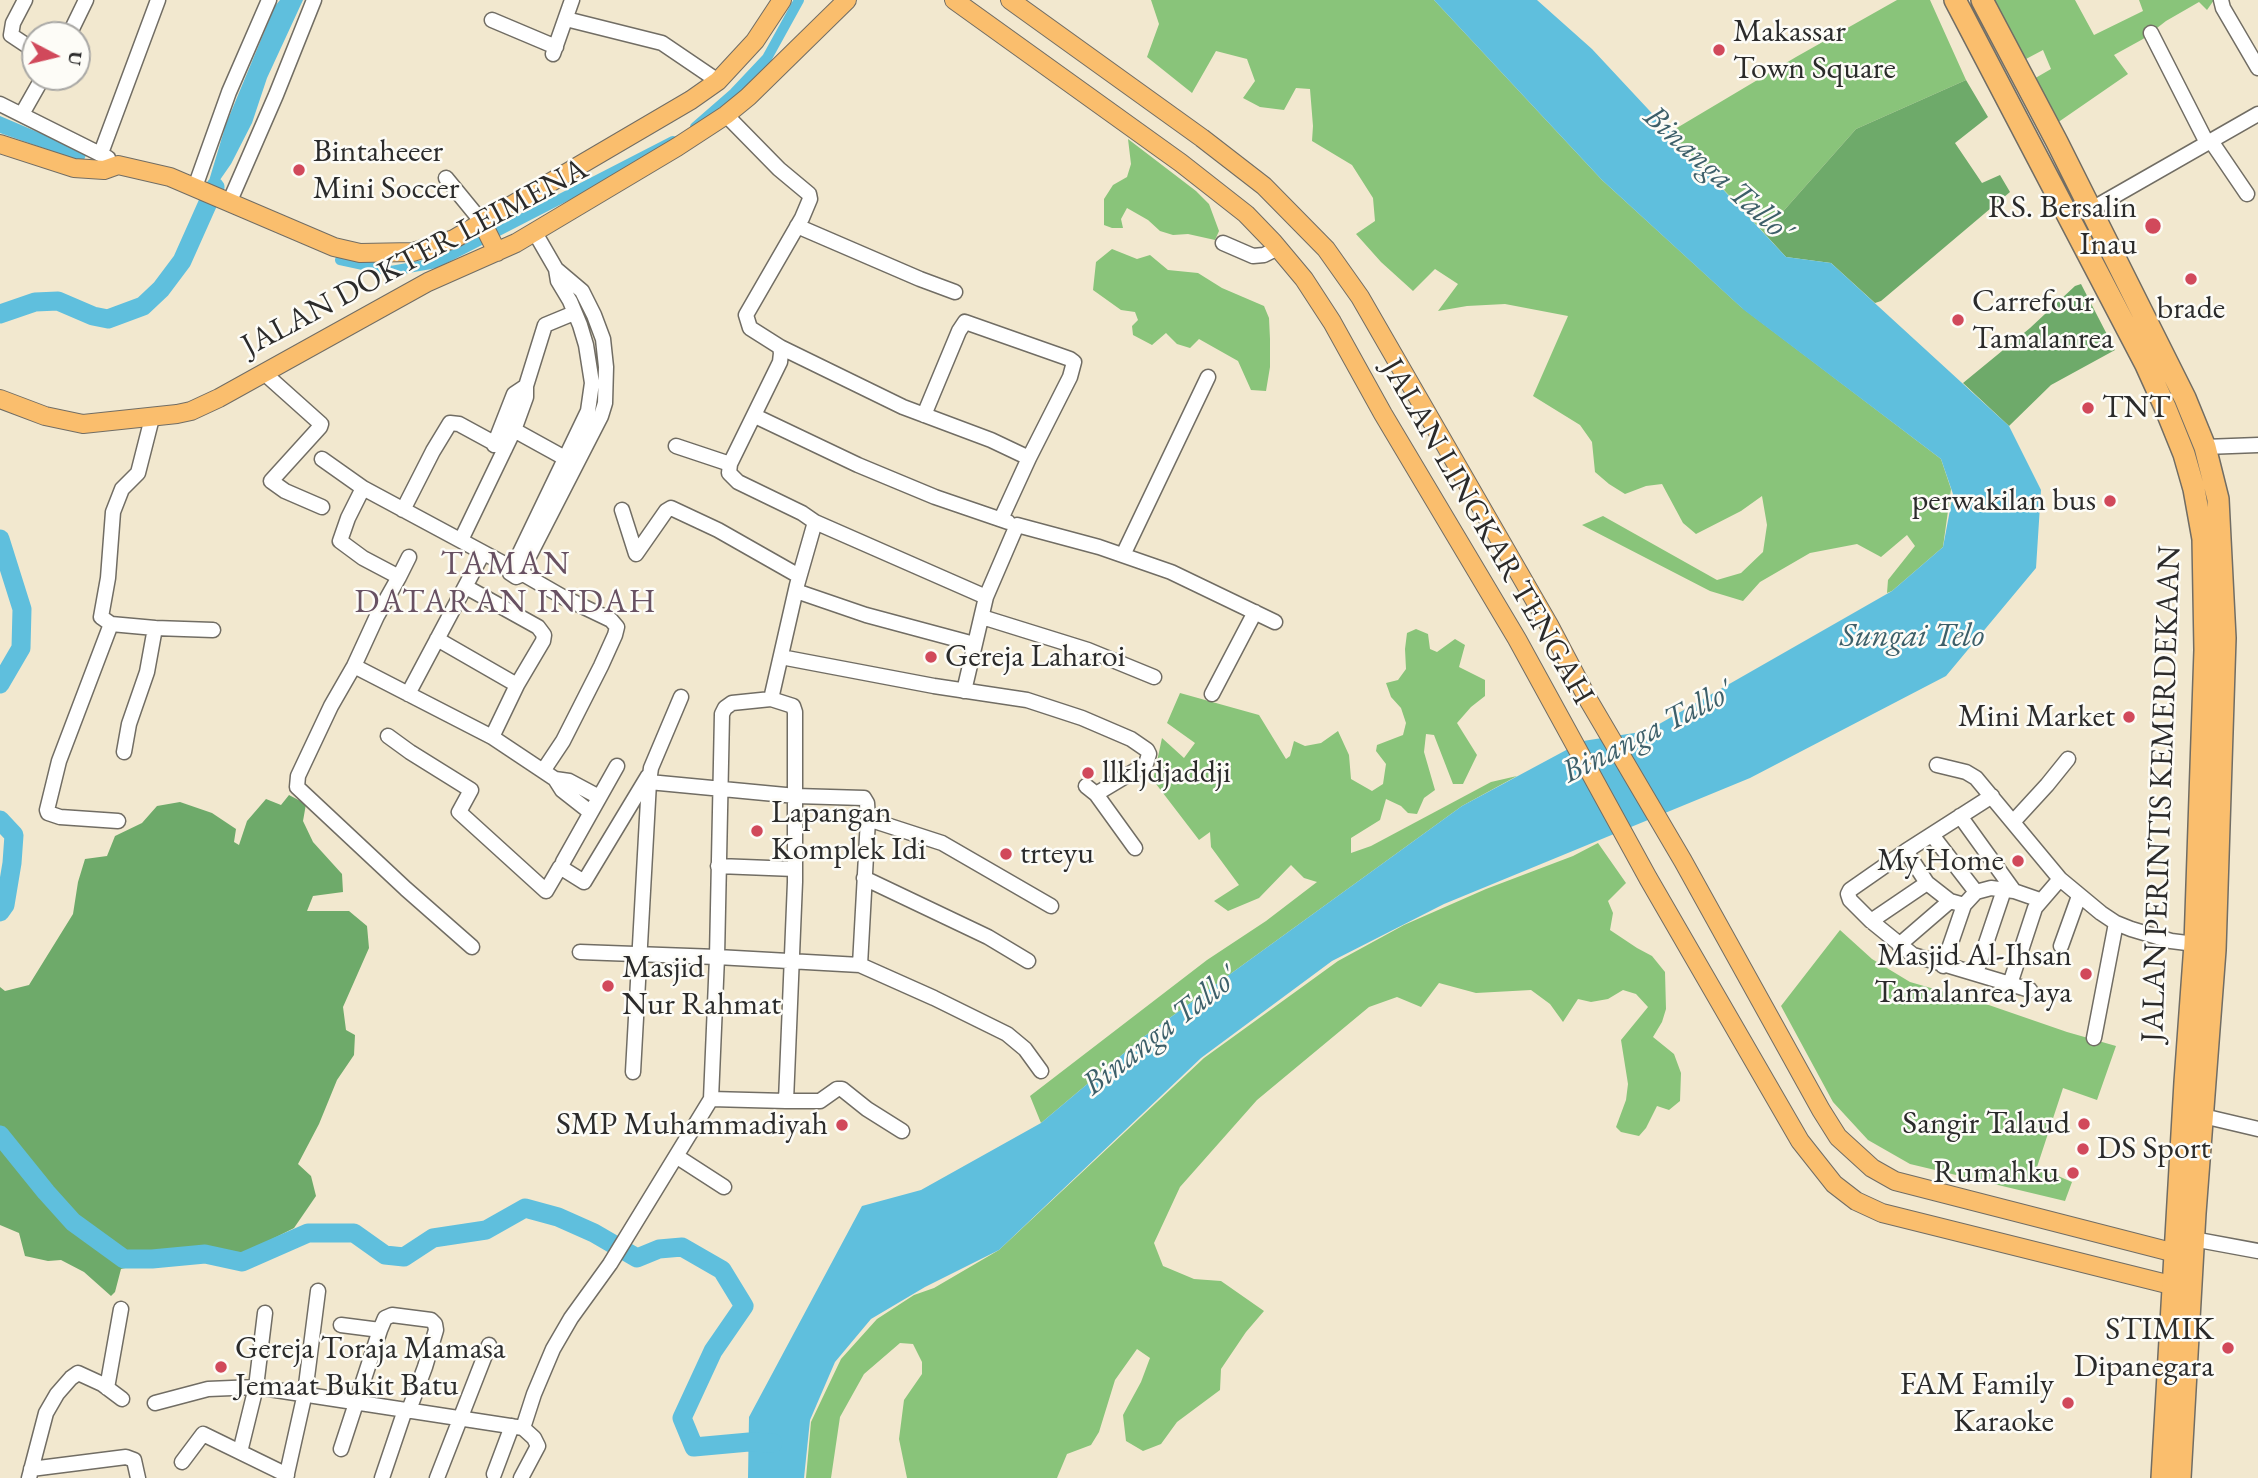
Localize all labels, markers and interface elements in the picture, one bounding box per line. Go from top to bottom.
place label: Makassar Town Square [1733,13,1896,88]
north arrow [21,21,91,91]
marker: Makassar Town Square [1711,42,1727,58]
text: U [62,50,89,67]
water label: Binanga Tallo' [1635,97,1799,251]
place label: Bintaheeer Mini Soccer [313,133,459,208]
street label: JALAN DOKTER LEIMENA [235,150,595,366]
marker: Bintaheeer Mini Soccer [291,162,307,178]
place label: RS. Bersalin Inau [1988,189,2137,264]
marker: RS. Bersalin Inau [2143,216,2163,236]
marker: brade [2183,271,2199,287]
place label: Carrefour Tamalanrea [1972,283,2114,358]
place label: brade [2157,290,2225,328]
marker: Carrefour Tamalanrea [1950,312,1966,328]
street label: JALAN LINGKAR TENGAH [1372,352,1602,712]
place label: TNT [2102,389,2170,427]
marker: TNT [2080,400,2096,416]
place label: perwakilan bus [1912,482,2096,520]
marker: perwakilan bus [2102,493,2118,509]
district label: TAMAN DATARAN INDAH [356,545,656,623]
street label: JALAN PERINTIS KEMERDEKAAN [2134,545,2190,1043]
water label: Sungai Telo [1840,617,1984,657]
place label: Gereja Laharoi [945,638,1125,676]
marker: Gereja Laharoi [923,649,939,665]
water label: Binanga Tallo' [1556,673,1738,793]
place label: Mini Market [1958,698,2115,736]
marker: Mini Market [2121,709,2137,725]
place label: llkljdjaddji [1102,754,1231,792]
marker: llkljdjaddji [1080,765,1096,781]
place label: Lapangan Komplek Idi [771,794,926,869]
marker: Lapangan Komplek Idi [749,823,765,839]
place label: trteyu [1020,835,1094,873]
place label: My Home [1877,842,2004,880]
marker: trteyu [998,846,1014,862]
marker: My Home [2010,853,2026,869]
place label: Masjid Al-Ihsan Tamalanrea Jaya [1874,937,2072,1012]
place label: Masjid Nur Rahmat [622,949,781,1024]
water label: Binanga Tallo' [1075,959,1245,1105]
marker: Masjid Al-Ihsan Tamalanrea Jaya [2078,966,2094,982]
marker: Masjid Nur Rahmat [600,978,616,994]
place label: Sangir Talaud [1902,1105,2070,1143]
place label: SMP Muhammadiyah [556,1106,828,1144]
marker: Sangir Talaud [2076,1116,2092,1132]
marker: SMP Muhammadiyah [834,1117,850,1133]
place label: DS Sport [2097,1130,2210,1168]
marker: DS Sport [2075,1141,2091,1157]
place label: Rumahku [1933,1154,2059,1192]
marker: Rumahku [2065,1165,2081,1181]
place label: STIMIK Dipanegara [2074,1311,2214,1386]
place label: Gereja Toraja Mamasa Jemaat Bukit Batu [235,1330,506,1405]
marker: STIMIK Dipanegara [2220,1340,2236,1356]
marker: Gereja Toraja Mamasa Jemaat Bukit Batu [213,1359,229,1375]
place label: FAM Family Karaoke [1900,1366,2054,1441]
marker: FAM Family Karaoke [2060,1395,2076,1411]

